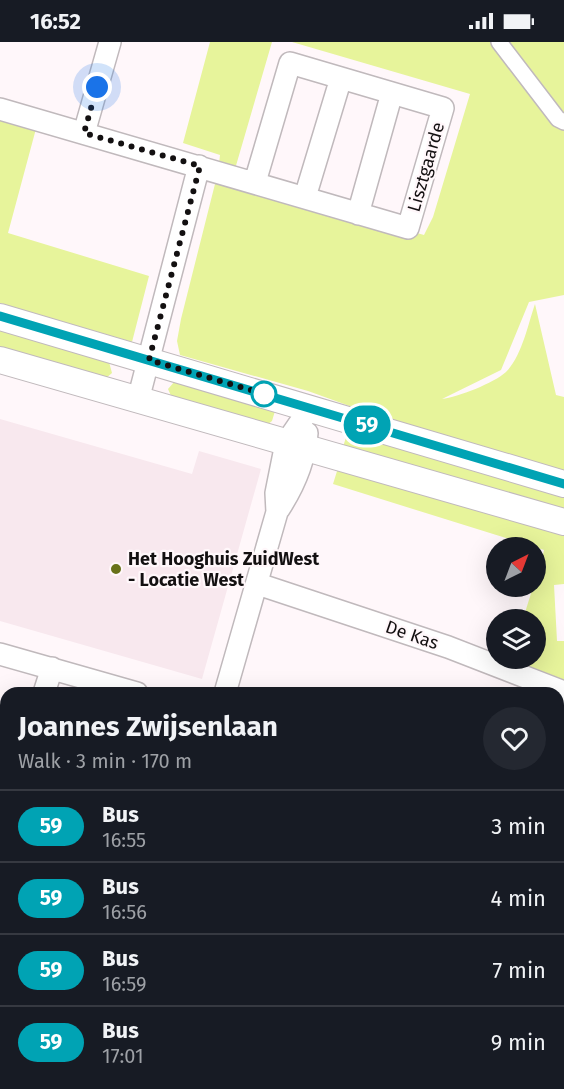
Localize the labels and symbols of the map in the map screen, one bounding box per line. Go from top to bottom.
your location [82,72,112,102]
street label: Lisztgaarde [403,120,449,214]
unlabelled marker [251,381,277,407]
line badge: 59 [340,406,394,445]
north arrow [486,537,546,597]
place label: Het Hooghuis ZuidWest - Locatie West [128,548,320,591]
marker: Het Hooghuis ZuidWest - Locatie West [109,562,123,576]
street label: De Kas [383,616,441,654]

